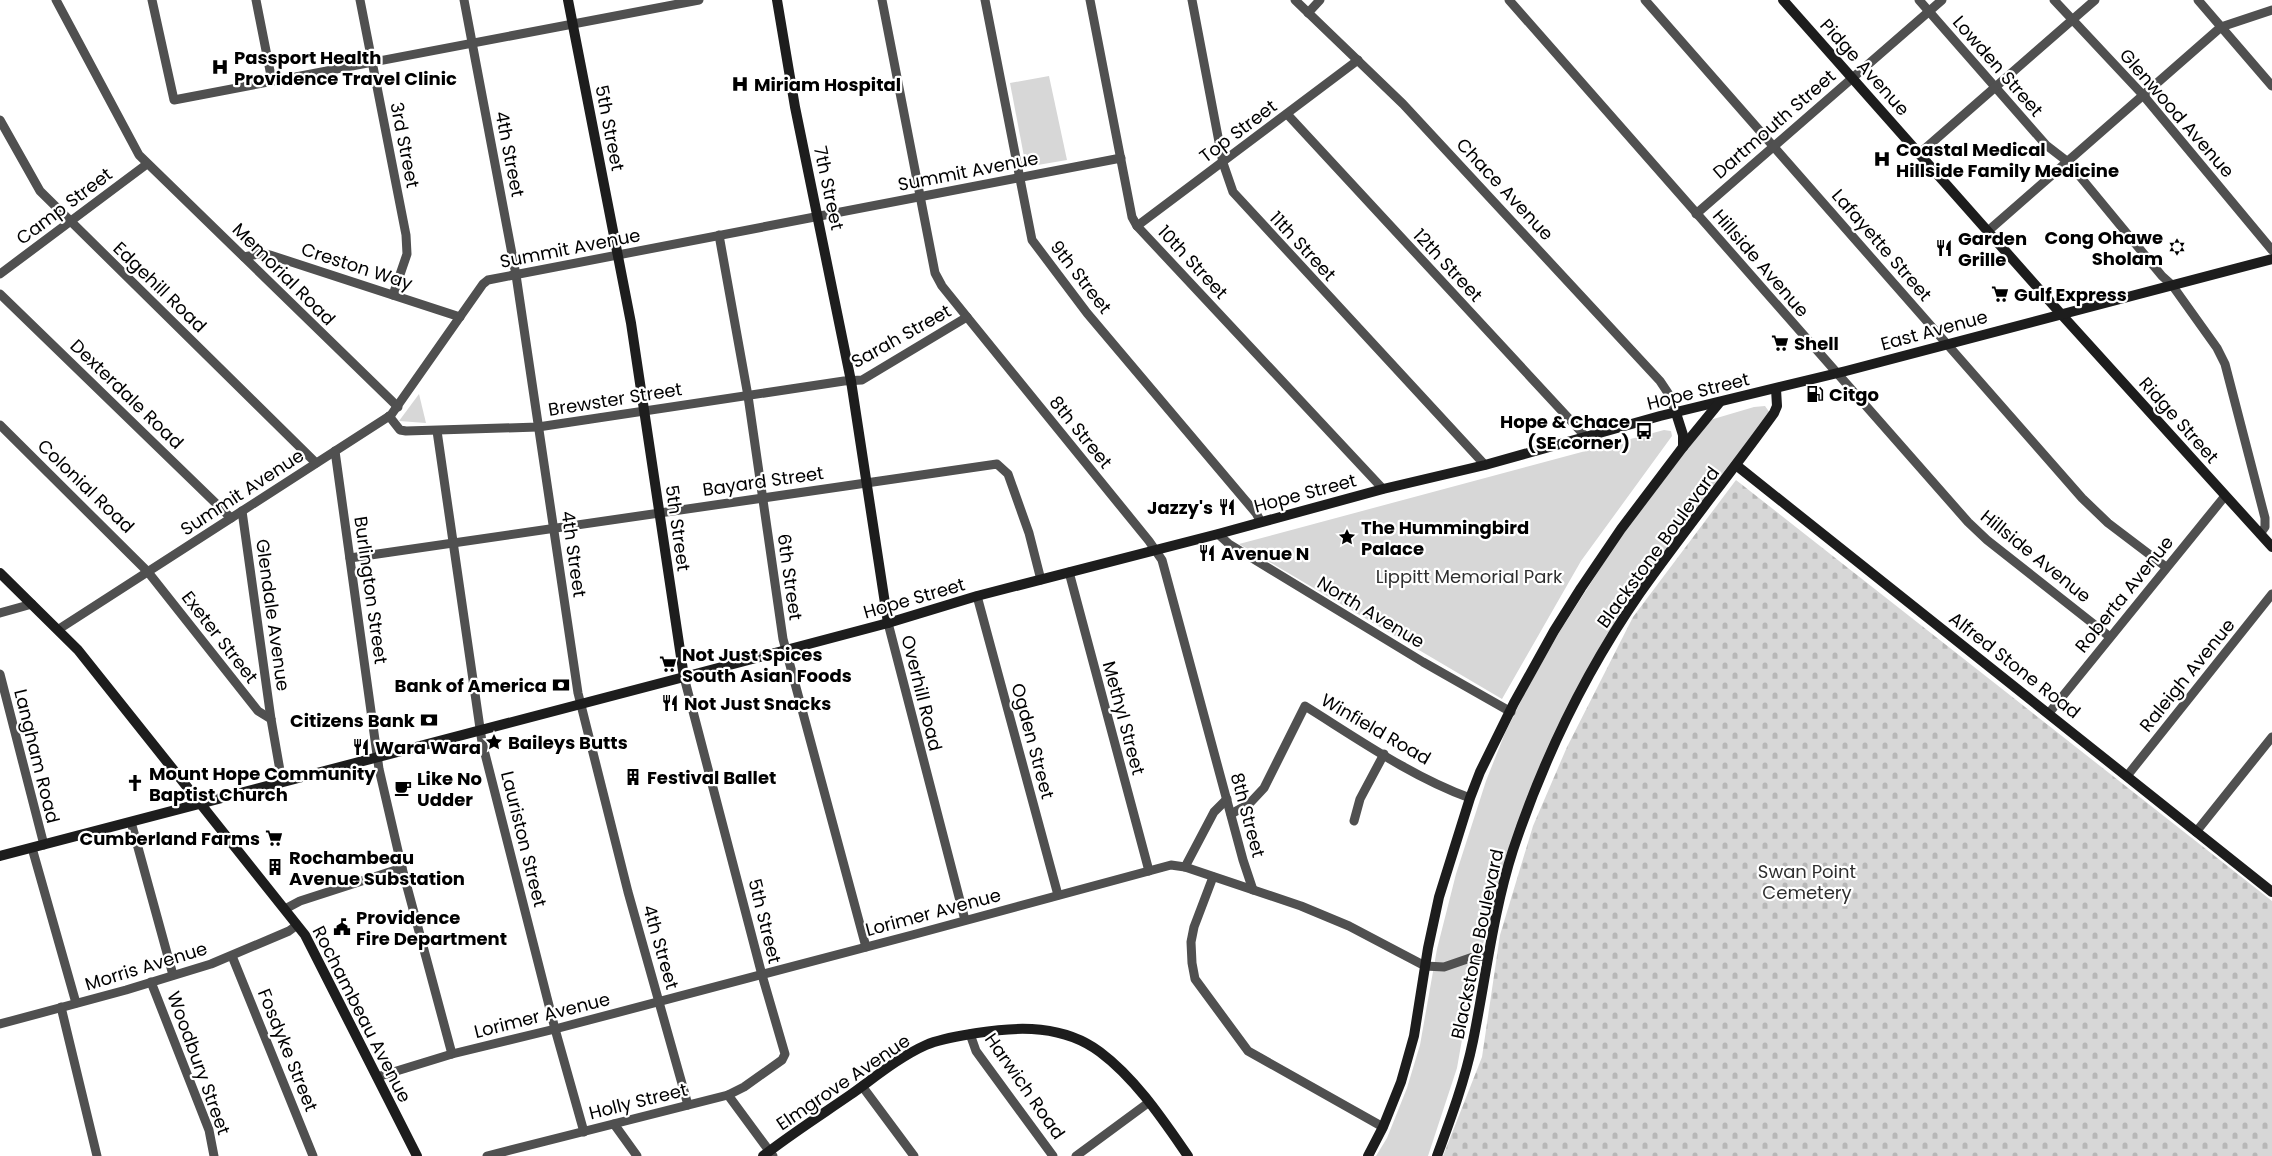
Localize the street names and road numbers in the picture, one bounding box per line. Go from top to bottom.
street label: Lowden Street [1947,10,2049,122]
street label: Pidge Avenue [1815,13,1915,121]
street label: Glenwood Avenue [2114,43,2240,183]
street label: Dartmouth Street [1707,64,1841,184]
street label: 5th Street [589,83,631,173]
street label: Top Street [1194,94,1282,168]
street label: 3rd Street [384,100,426,190]
street label: 4th Street [489,109,531,199]
street label: Chace Avenue [1451,132,1559,246]
street label: 7th Street [808,144,850,232]
street label: Summit Avenue [896,145,1040,197]
street label: Camp Street [11,162,117,250]
street label: Lafayette Street [1826,184,1938,306]
street label: Hillside Avenue [1707,204,1815,322]
street label: 11th Street [1264,206,1342,286]
street label: Memorial Road [227,217,341,331]
street label: 10th Street [1152,220,1234,304]
street label: Summit Avenue [498,222,642,274]
street label: 12th Street [1408,223,1488,307]
street label: 9th Street [1044,235,1118,319]
street label: Edgehill Road [108,236,212,338]
street label: Creston Way [298,236,416,296]
street label: Sarah Street [847,298,955,374]
street label: East Avenue [1878,304,1990,356]
street label: Dexterdale Road [65,333,189,455]
street label: Hope Street [1644,366,1752,416]
street label: Ridge Street [2133,371,2225,469]
street label: Brewster Street [546,376,684,422]
street label: 8th Street [1044,390,1118,474]
street label: Colonial Road [32,433,140,539]
street label: Summit Avenue [175,443,309,541]
street label: Bayard Street [701,460,825,502]
street label: Blackstone Boulevard [1591,461,1725,633]
street label: Hope Street [1251,467,1359,519]
street label: 5th Street [660,483,696,573]
street label: Hillside Avenue [1976,504,2096,608]
street label: 4th Street [556,509,592,599]
street label: Burlington Street [348,515,394,665]
street label: Roberta Avenue [2069,530,2179,658]
street label: 6th Street [772,532,808,622]
street label: Glendale Avenue [250,537,296,693]
street label: North Avenue [1313,570,1429,654]
street label: Hope Street [860,572,968,624]
street label: Exeter Street [176,586,264,688]
street label: Alfred Stone Road [1944,606,2086,724]
street label: Raleigh Avenue [2133,613,2241,737]
street label: Overhill Road [896,632,948,754]
street label: Methyl Street [1097,658,1151,778]
street label: Ogden Street [1006,680,1060,802]
street label: Langham Road [8,686,66,826]
street label: Winfield Road [1316,687,1436,771]
street label: Lauriston Street [495,768,553,910]
street label: 8th Street [1225,770,1271,860]
street label: Blackstone Boulevard [1445,847,1509,1041]
street label: 5th Street [742,876,788,966]
street label: Lorimer Avenue [863,882,1003,942]
street label: 4th Street [637,902,685,992]
street label: Rochambeau Avenue [307,921,417,1107]
street label: Morris Avenue [82,936,210,996]
street label: Fosdyke Street [252,985,324,1115]
street label: Lorimer Avenue [471,986,613,1044]
street label: Woodbury Street [161,988,237,1138]
street label: Elmgrove Avenue [771,1028,915,1136]
street label: Harwich Road [979,1028,1071,1144]
street label: Holly Street [586,1077,690,1125]

